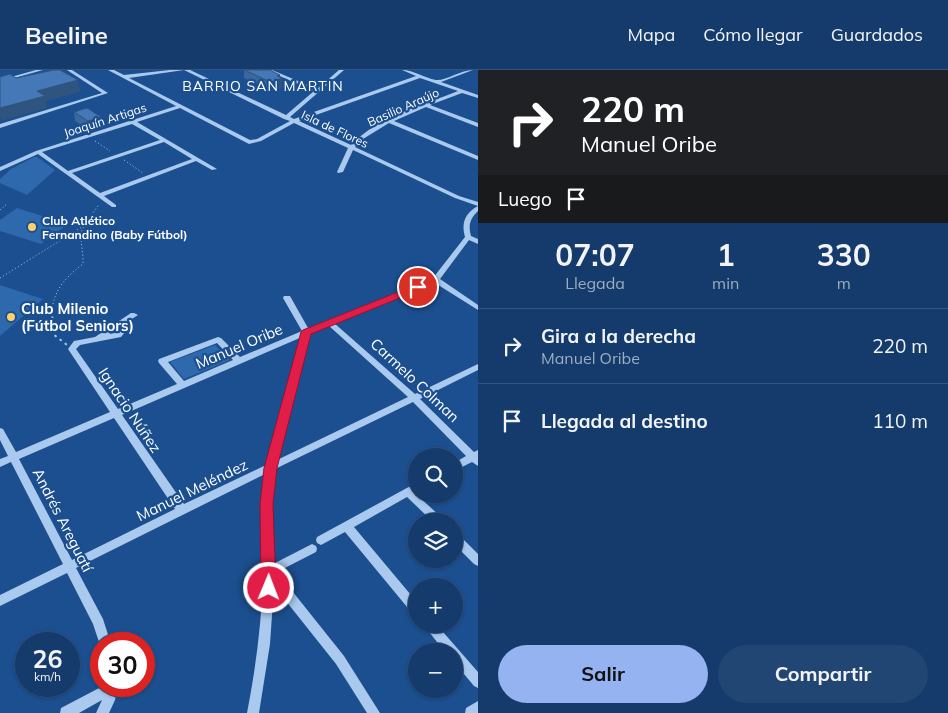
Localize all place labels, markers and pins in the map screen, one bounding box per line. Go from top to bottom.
place label: Club Atlético Fernandino (Baby Fútbol) [42,213,188,242]
marker: Club Atlético Fernandino (Baby Fútbol) [26,221,38,233]
pin [397,266,439,308]
place label: Club Milenio (Fútbol Seniors) [21,299,134,335]
marker: Club Milenio (Fútbol Seniors) [5,311,17,323]

